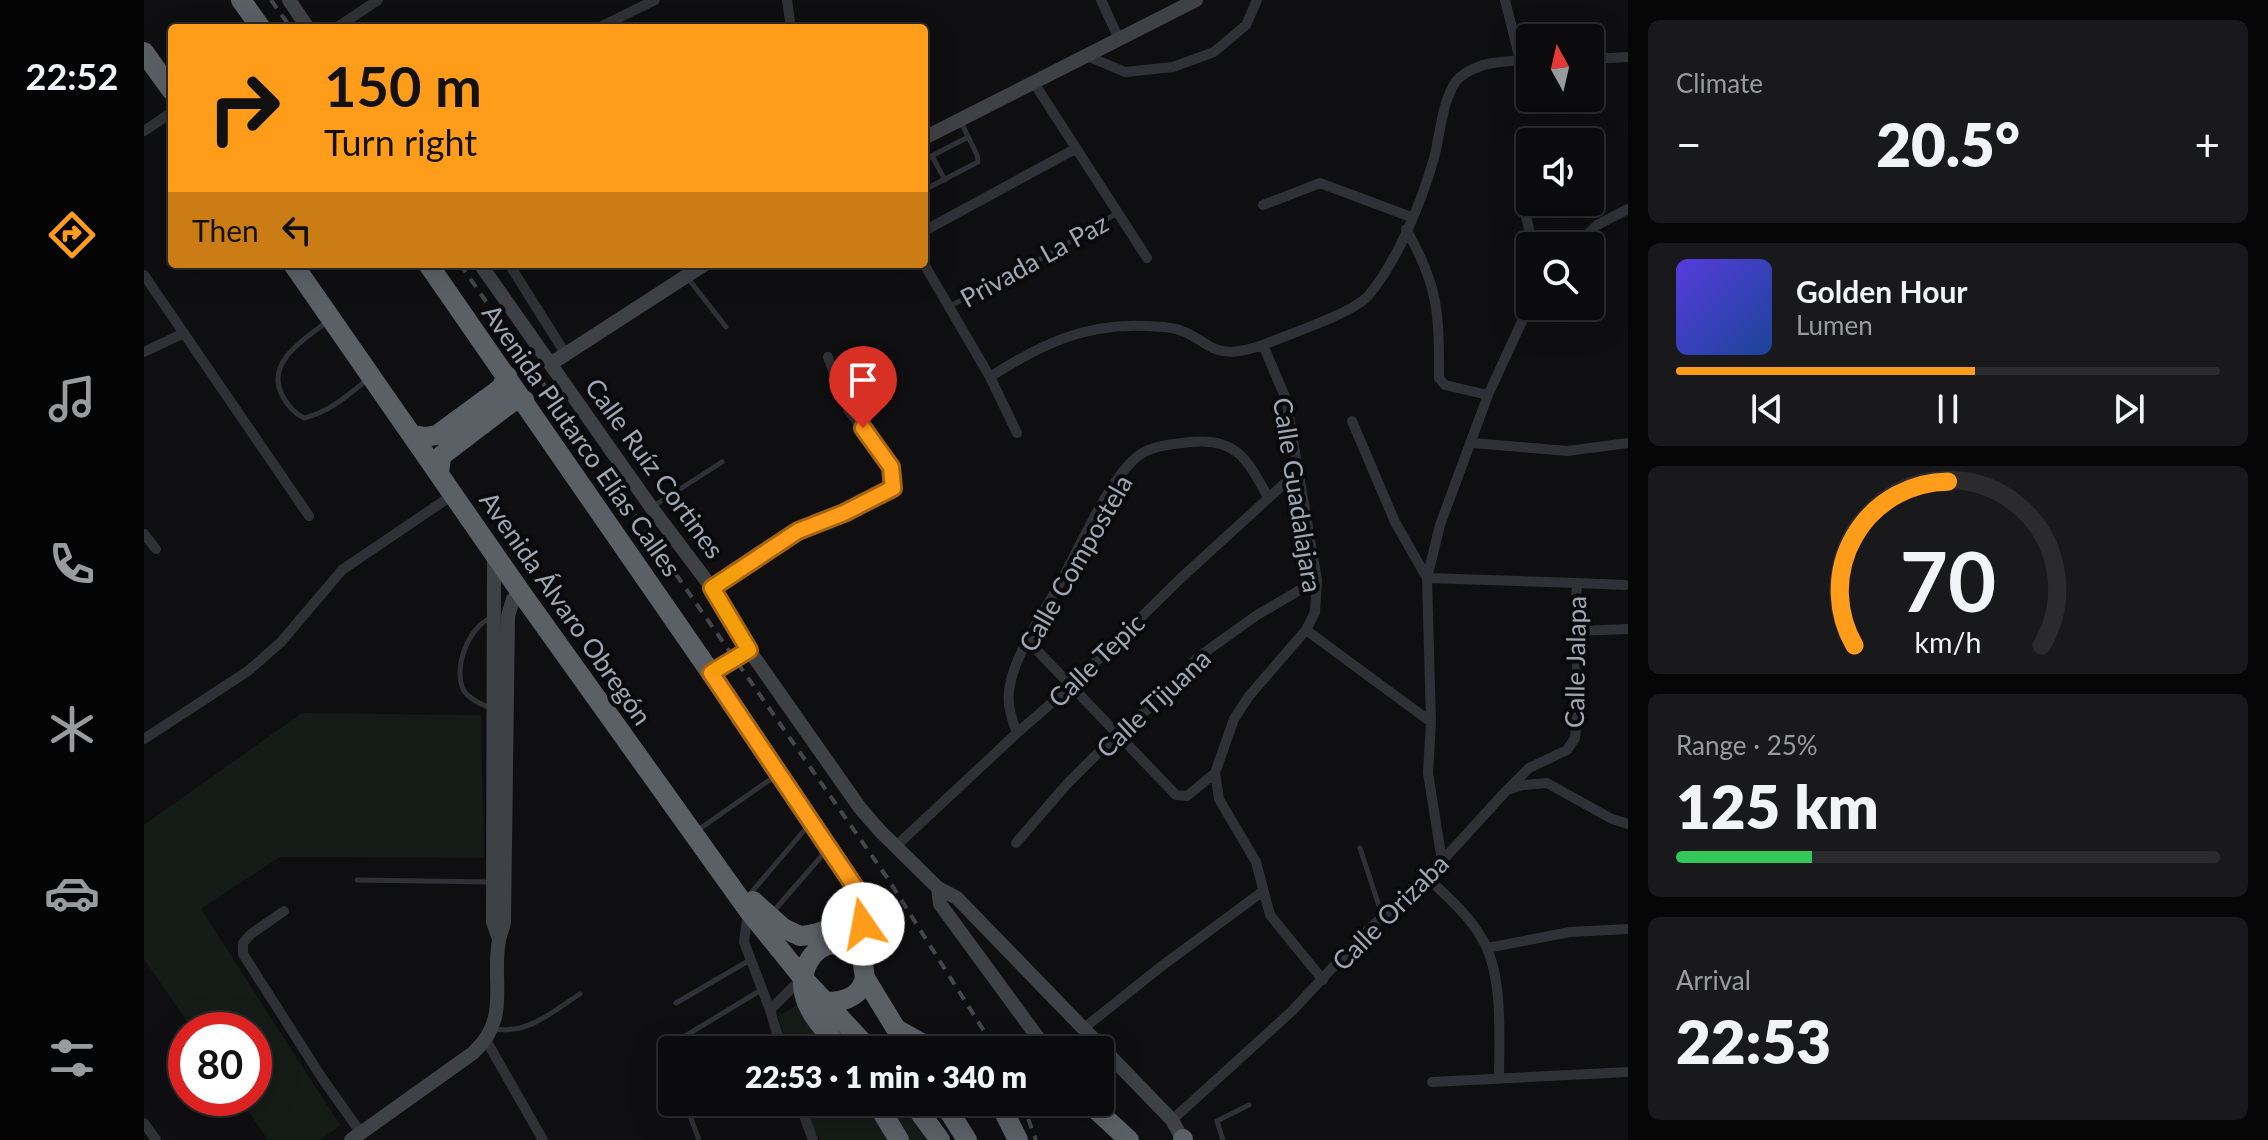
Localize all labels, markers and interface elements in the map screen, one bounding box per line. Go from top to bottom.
north arrow [1516,24,1604,112]
map controls [1516,24,1604,320]
text: 150 m [324,52,482,119]
text: 22:52 [26,54,118,98]
icon: right [192,56,296,160]
text: Climate [1676,67,1763,99]
text: 20.5° [1876,108,2020,180]
text: − [1676,118,1702,170]
text: + [2194,118,2220,170]
text: Turn right [324,120,477,164]
button: sound [1516,128,1604,216]
street label: Privada La Paz [954,206,1114,314]
icon: directions [44,207,100,263]
icon: left [275,208,319,252]
text: Then [192,212,259,248]
button: search [1516,232,1604,320]
text: Golden Hour [1796,273,1968,309]
street label: Avenida Plutarco Elías Calles [476,298,688,582]
text: Lumen [1796,309,1873,341]
pin [829,346,897,428]
icon: arrive [841,358,885,402]
icon: music [44,371,100,427]
street label: Calle Ruíz Cortines [579,372,731,564]
icon: previous [1745,387,1789,431]
icon: pause [1926,387,1970,431]
icon: next [2107,387,2151,431]
street label: Calle Guadalajara [1267,395,1329,595]
street label: Calle Compostela [1011,469,1139,657]
street label: Avenida Álvaro Obregón [473,485,659,731]
text: 70 [1900,530,1996,630]
icon: phone [44,536,100,592]
street label: Calle Jalapa [1558,596,1592,728]
street label: Calle Tepic [1041,606,1151,714]
text: km/h [1915,625,1981,659]
street label: Calle Tijuana [1089,642,1217,764]
icon: climate [44,701,100,757]
text: Range · 25% [1676,729,1818,761]
text: 125 km [1676,770,1879,842]
street label: Calle Orizaba [1325,847,1455,977]
icon: car [44,865,100,921]
position arrow [821,882,905,966]
text: Arrival [1676,964,1751,996]
text: 22:53 [1676,1005,1831,1077]
speed limit sign: 80 [168,1012,272,1116]
icon: filters [44,1030,100,1086]
text: 22:53 · 1 min · 340 m [745,1058,1027,1094]

